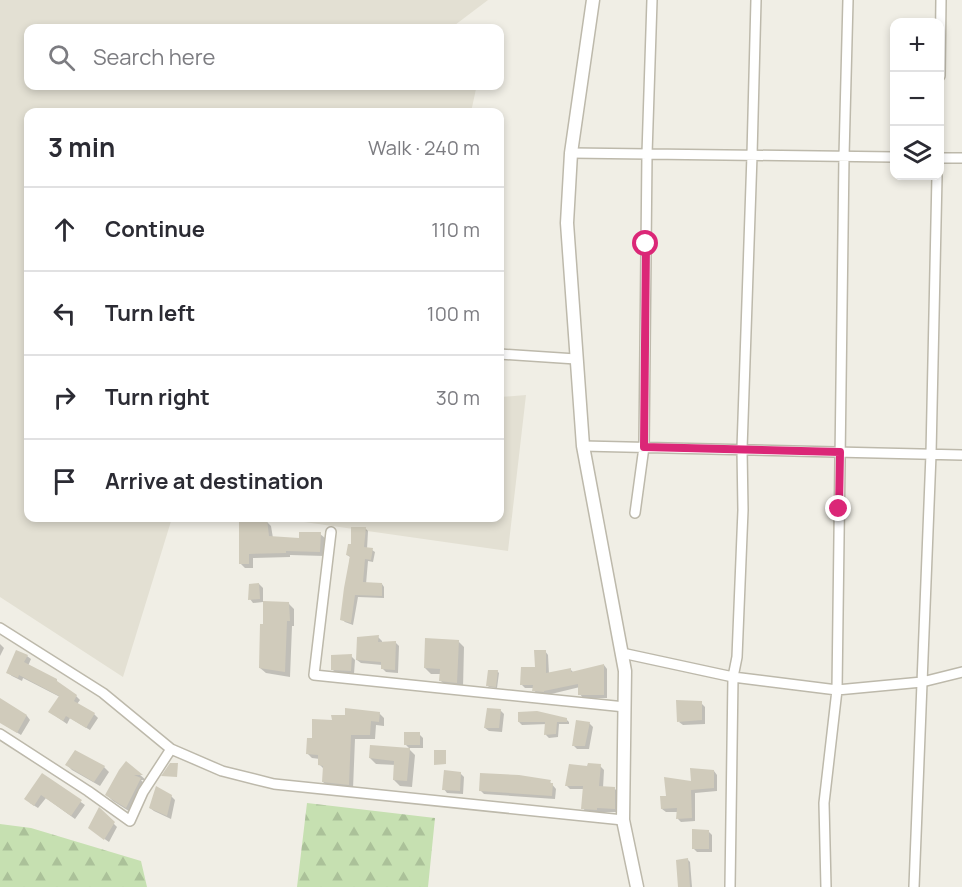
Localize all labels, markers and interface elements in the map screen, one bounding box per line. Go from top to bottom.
map controls [890,18,944,180]
button: + [890,18,944,72]
search box [24,24,504,90]
icon: search [45,41,78,74]
text: Search here [93,42,215,72]
button: − [890,72,944,126]
button: layers [890,126,944,180]
text: 3 min [48,129,115,165]
text: Walk · 240 m [368,134,480,161]
icon: ahead [48,213,81,246]
text: Continue [105,214,205,244]
text: 110 m [431,216,480,243]
route start [632,230,658,256]
icon: left [48,297,81,330]
text: Turn left [105,298,195,328]
text: 100 m [427,300,480,327]
icon: right [48,381,81,414]
text: Turn right [105,382,210,412]
text: 30 m [436,384,480,411]
icon: arrive [48,465,81,498]
text: Arrive at destination [105,466,323,496]
route end [825,495,851,521]

